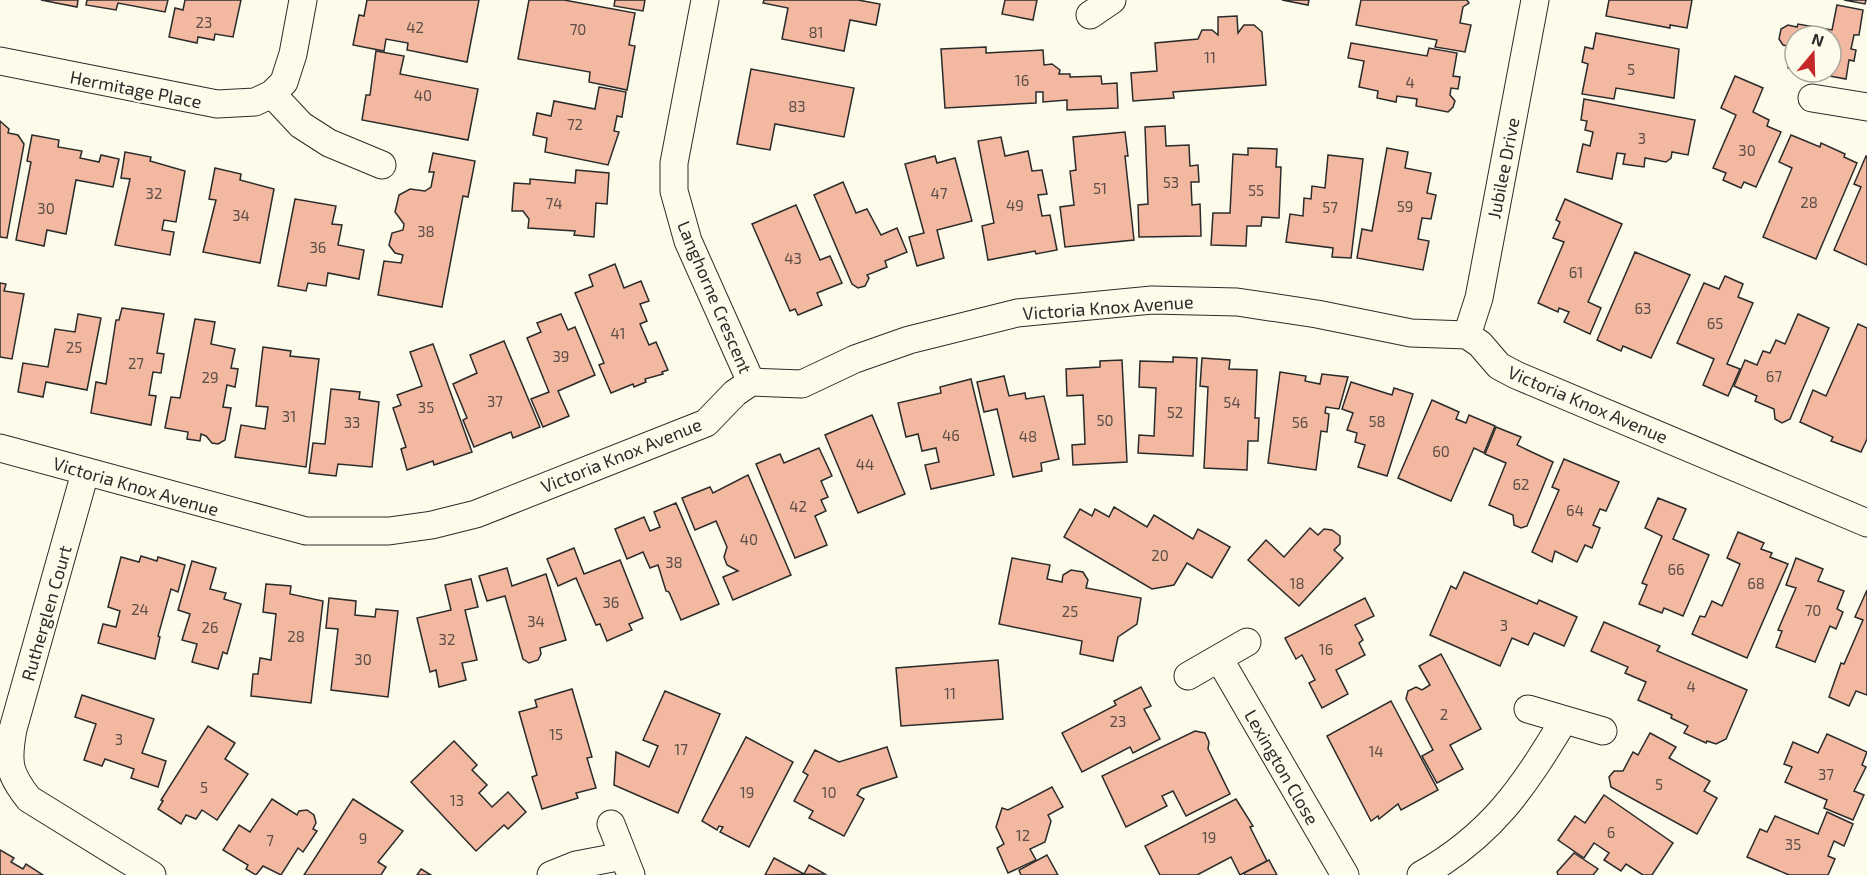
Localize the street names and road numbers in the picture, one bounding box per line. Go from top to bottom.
street label: Hermitage Place [68,65,204,113]
street label: Jubilee Drive [1482,116,1524,220]
street label: Langhorne Crescent [673,218,757,377]
street label: Victoria Knox Avenue [1022,290,1194,324]
street label: Victoria Knox Avenue [1505,360,1671,448]
street label: Victoria Knox Avenue [537,413,705,497]
street label: Victoria Knox Avenue [51,452,221,520]
street label: Rutherglen Court [16,543,76,683]
street label: Lexington Close [1240,705,1324,829]

